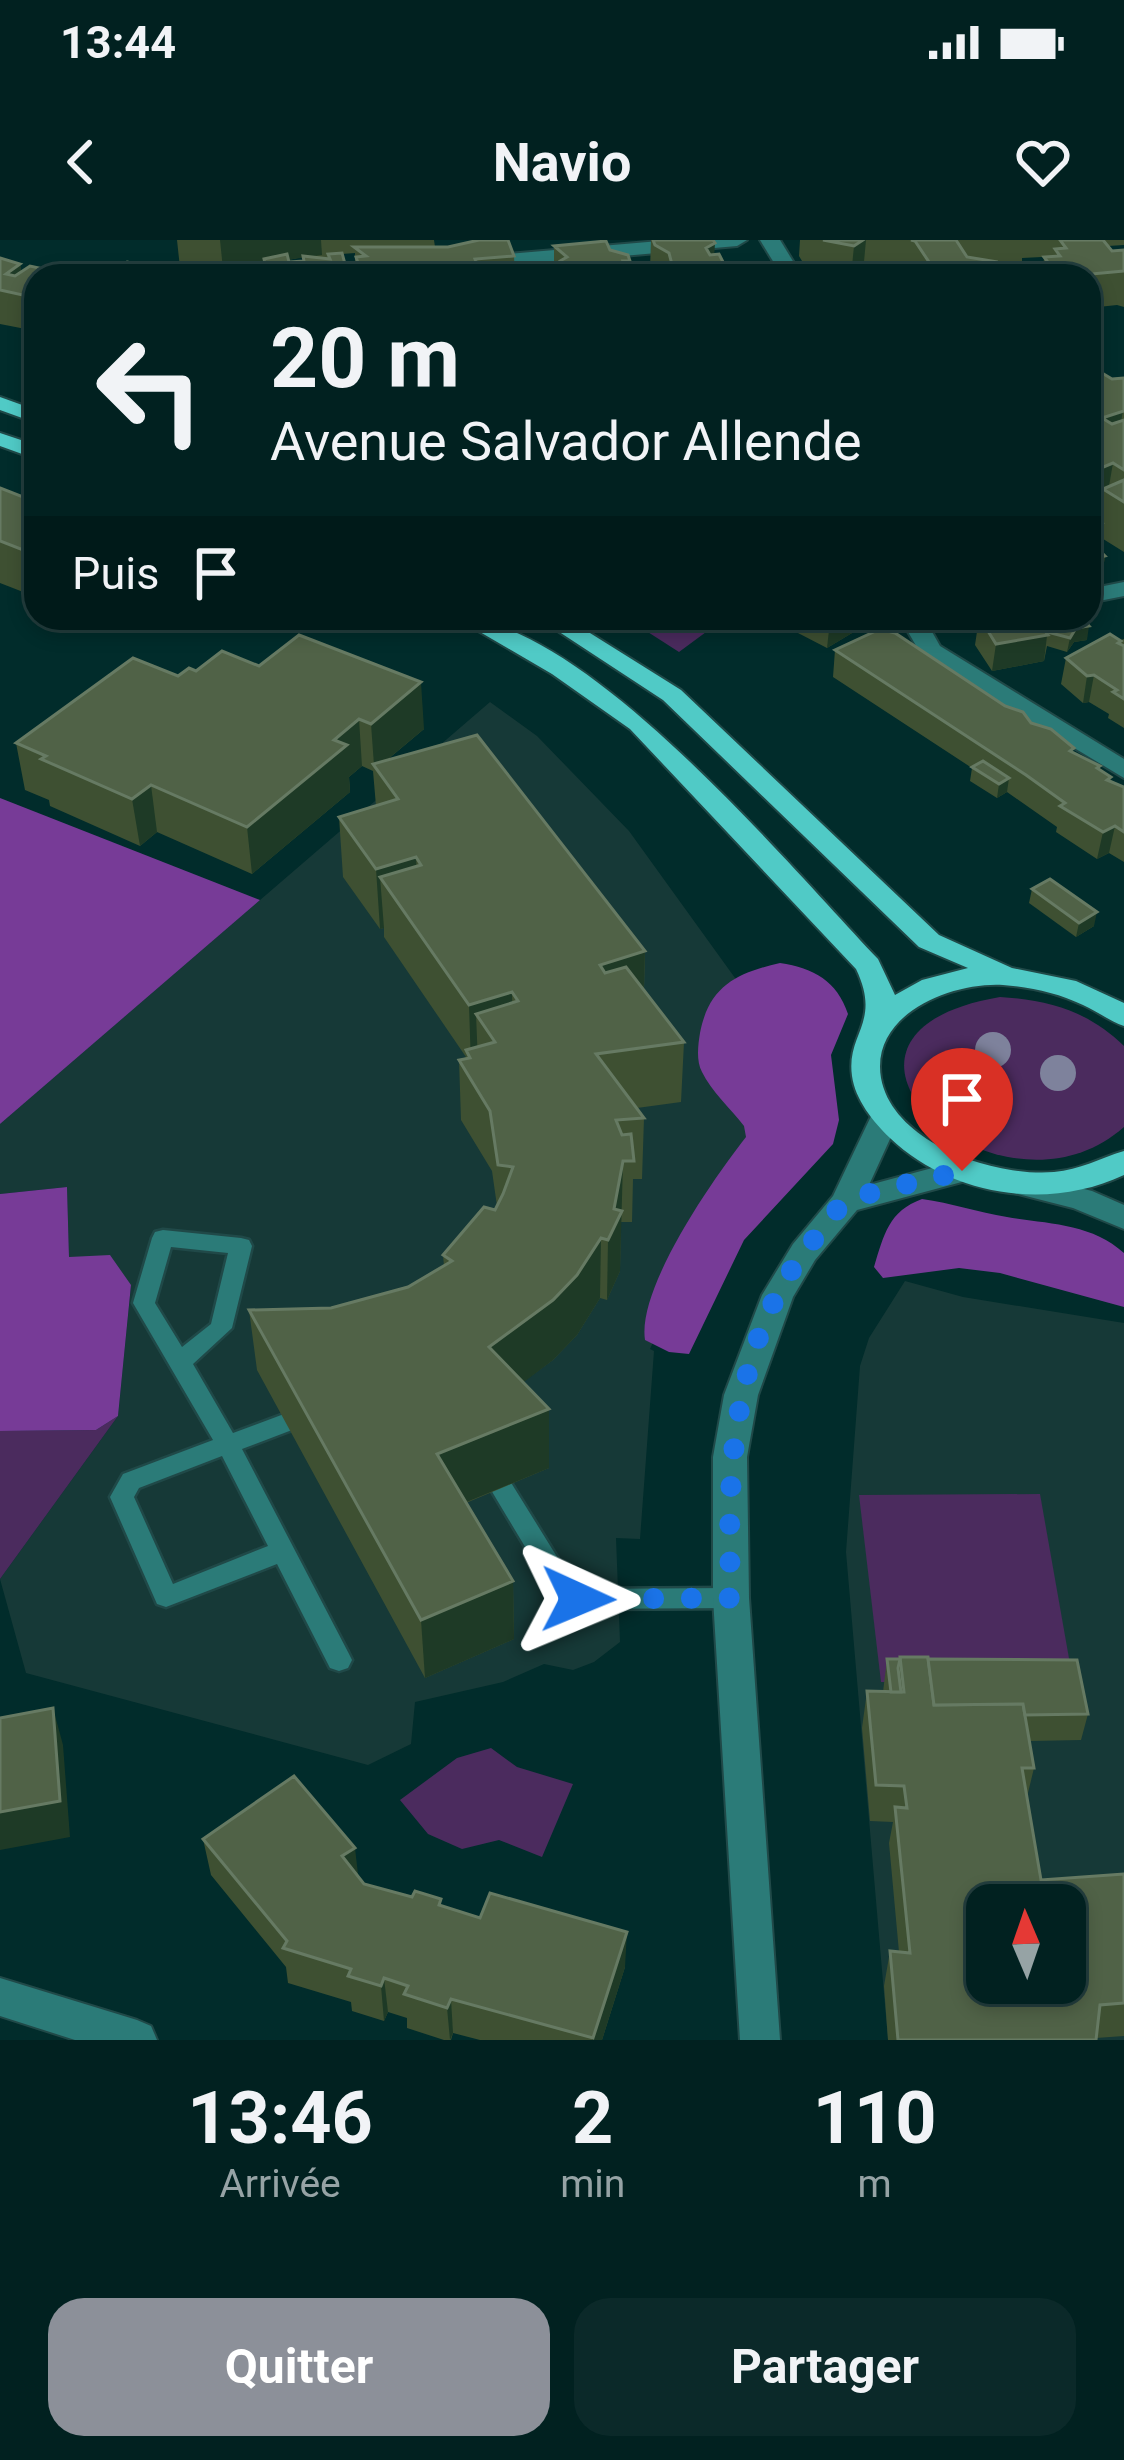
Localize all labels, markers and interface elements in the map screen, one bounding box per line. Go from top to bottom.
text: 13:44 [60,16,176,69]
icon: back [48,129,114,195]
icon: heart [1010,129,1076,195]
text: Navio [493,131,631,194]
text: 20 m [270,309,460,408]
icon: left [72,312,228,468]
text: Avenue Salvador Allende [270,410,862,473]
icon: arrive [183,540,249,606]
text: Puis [72,547,159,600]
pin [911,1048,1013,1171]
icon: arrive [929,1066,995,1132]
position arrow [515,1536,641,1662]
north arrow [966,1884,1086,2004]
map controls [966,1884,1086,2004]
text: 13:46 [187,2076,373,2161]
text: 2 [572,2076,613,2161]
text: 110 [813,2076,937,2161]
text: Arrivée [219,2161,341,2207]
text: min [560,2161,625,2207]
text: m [858,2161,892,2207]
button: Quitter [48,2298,550,2436]
button: Partager [574,2298,1076,2436]

